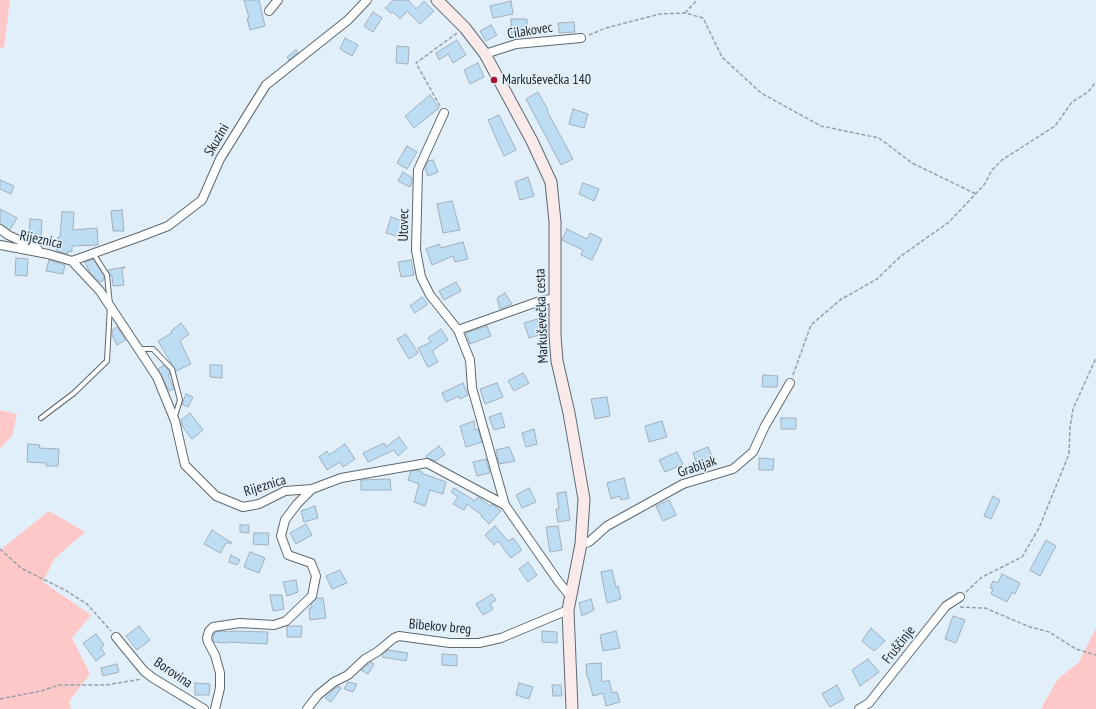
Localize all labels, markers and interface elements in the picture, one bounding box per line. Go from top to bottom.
street label: Cilakovec [506,19,554,43]
place label: Markuševečka 140 [502,72,591,88]
marker: Markuševečka 140 [489,75,499,85]
street label: Skuzini [201,121,233,159]
street label: Utovec [395,208,413,242]
street label: Rijeznica [18,227,64,253]
street label: Markuševečka cesta [532,268,552,364]
street label: Grabljak [675,453,719,481]
street label: Rijeznica [242,472,288,500]
street label: Bibekov breg [408,616,472,638]
street label: Fruščinje [879,623,919,667]
street label: Borovina [151,654,195,692]

